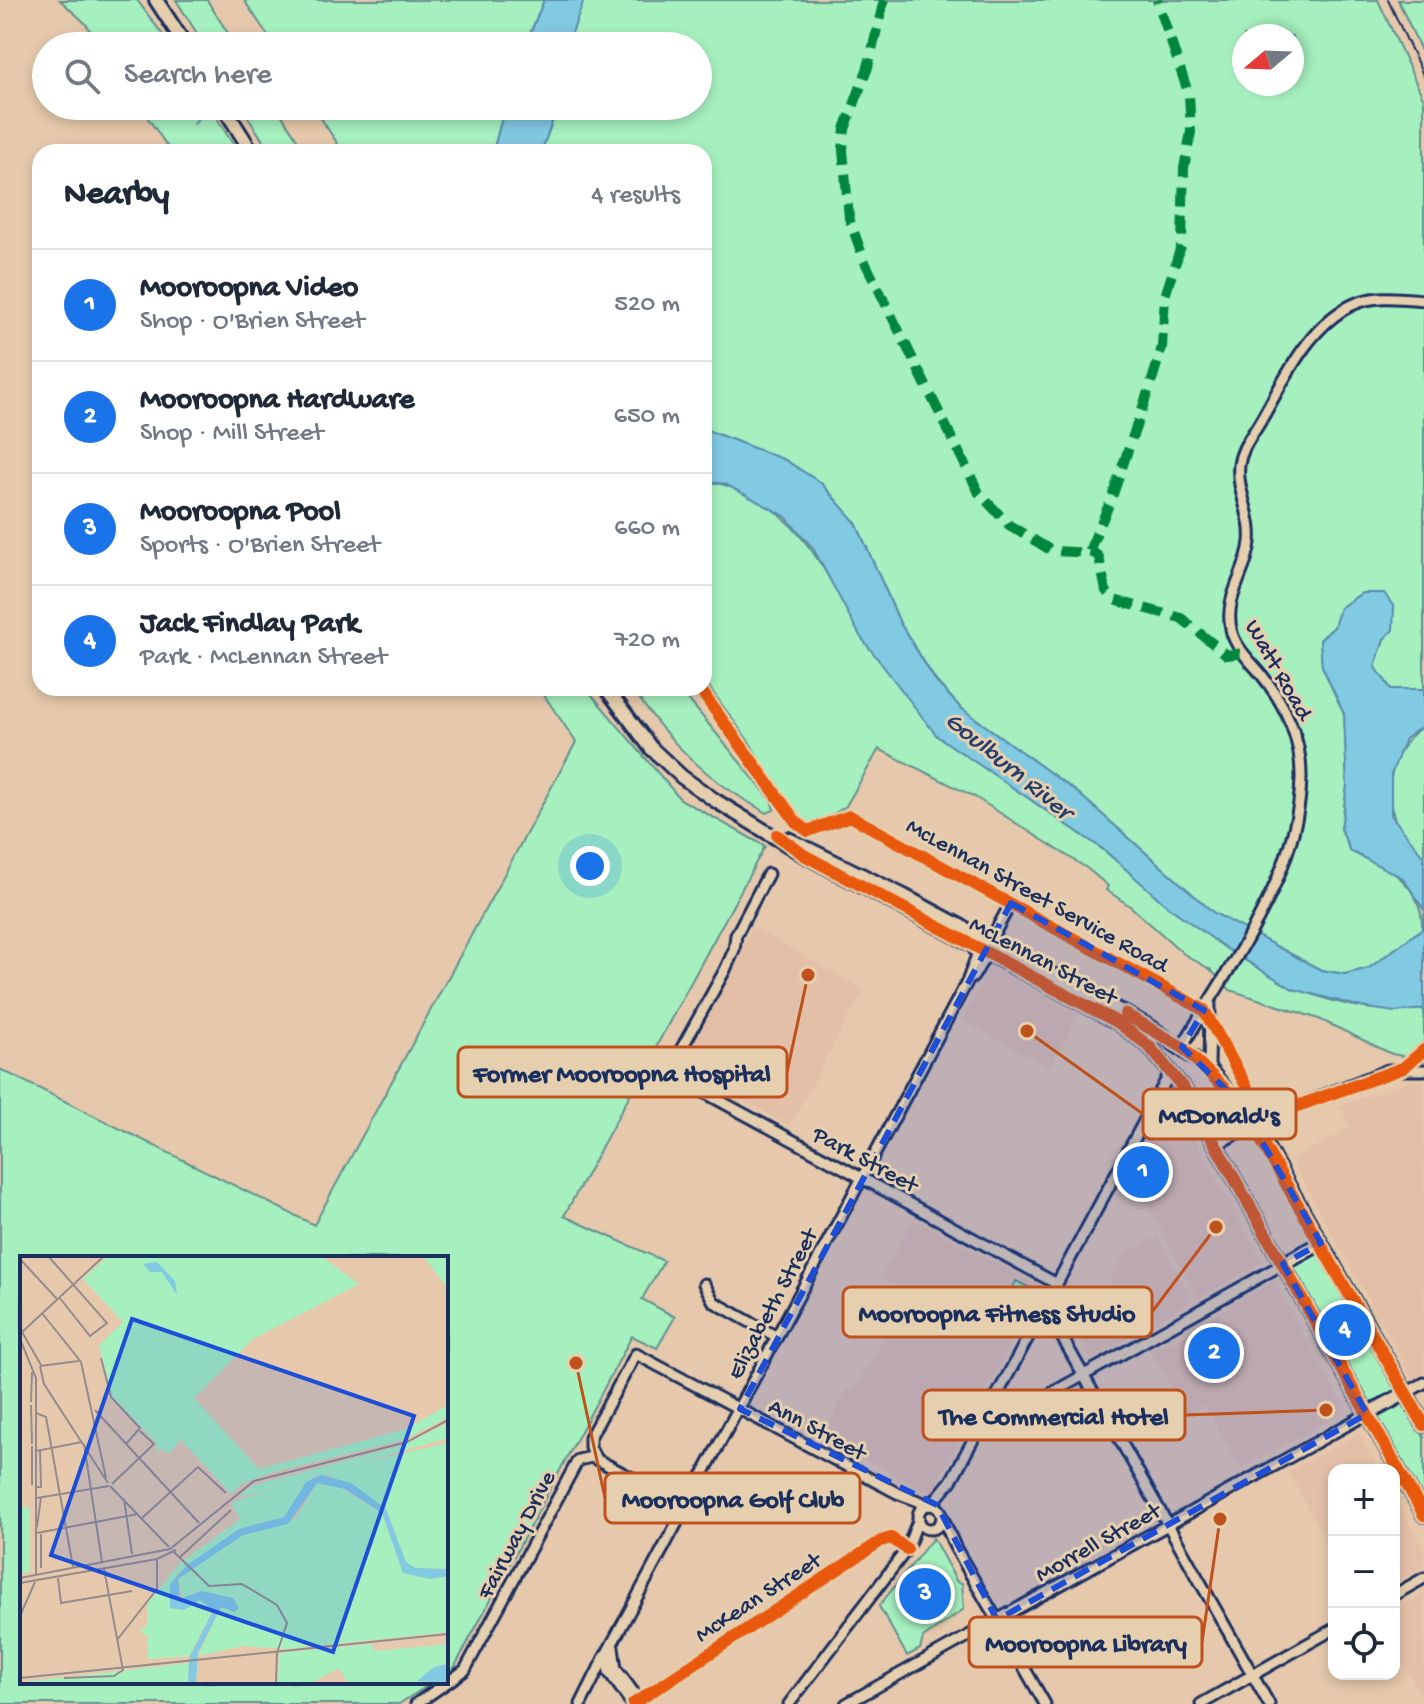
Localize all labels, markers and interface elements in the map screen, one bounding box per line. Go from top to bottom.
north arrow [1232,24,1304,96]
search box [32,32,712,120]
icon: search [60,54,104,98]
text: Search here [124,59,272,94]
text: Nearby [64,176,169,216]
text: 4 results [591,181,680,212]
text: Mooroopna Video [140,272,358,307]
text: 1 [85,290,95,321]
text: 520 m [614,290,680,321]
text: Shop · O'Brien Street [140,307,364,338]
text: Mooroopna Hardware [140,384,414,419]
text: 2 [84,402,96,433]
text: 650 m [614,402,680,433]
text: Shop · Mill Street [140,419,323,450]
text: Mooroopna Pool [140,496,341,531]
text: 3 [83,514,97,545]
text: 660 m [614,514,680,545]
text: Sports · O'Brien Street [140,531,380,562]
text: Jack Findlay Park [140,608,359,643]
street label: Watt Road [1237,615,1318,728]
text: 4 [84,626,96,657]
text: 720 m [614,626,680,657]
text: Park · McLennan Street [140,643,387,674]
water label: Goulburn River [937,707,1081,831]
street label: McLennan Street Service Road [902,810,1174,978]
your location [570,846,610,886]
street label: McLennan Street [965,908,1123,1010]
callout: Former Mooroopna Hospital [458,1047,787,1097]
text: Former Mooroopna Hospital [472,1061,771,1092]
callout: McDonald's [1143,1089,1296,1139]
text: McDonald's [1158,1103,1281,1134]
street label: Park Street [806,1121,924,1202]
pin: 1 [1117,1142,1169,1202]
street label: Elizabeth Street [722,1222,827,1385]
inset map [20,1256,448,1684]
callout: Mooroopna Fitness Studio [843,1287,1152,1337]
pin: 4 [1319,1300,1371,1360]
text: Mooroopna Fitness Studio [859,1301,1136,1332]
pin: 2 [1188,1323,1240,1383]
callout: The Commercial Hotel [923,1390,1185,1440]
street label: Ann Street [762,1393,872,1470]
text: The Commercial Hotel [937,1404,1169,1435]
map controls [1328,1464,1400,1680]
button: + [1328,1464,1400,1536]
street label: Fairway Drive [472,1466,564,1606]
callout: Mooroopna Golf Club [605,1473,860,1523]
text: Mooroopna Golf Club [622,1487,844,1518]
street label: Morrell Street [1031,1497,1168,1590]
button: − [1328,1536,1400,1608]
street label: McKean Street [690,1546,829,1651]
pin: 3 [899,1564,951,1624]
button: locate [1328,1608,1400,1680]
callout: Mooroopna Library [969,1617,1202,1667]
text: Mooroopna Library [985,1631,1187,1662]

